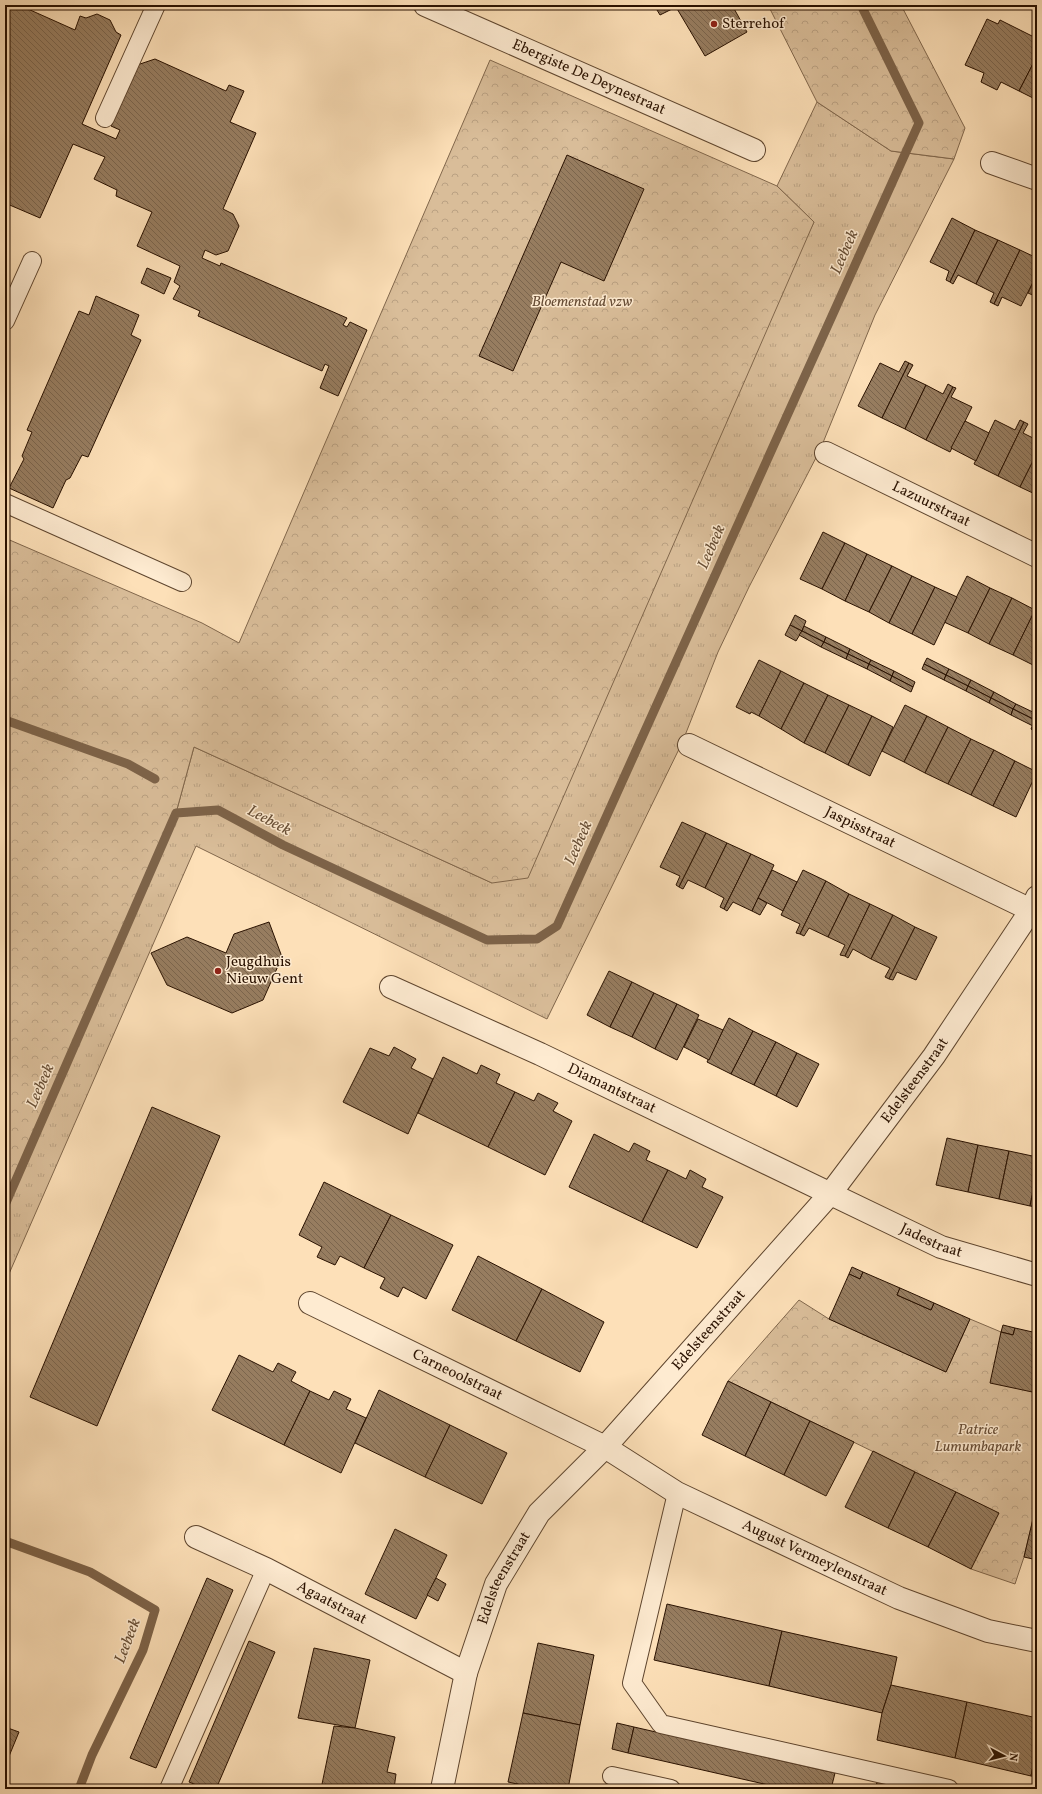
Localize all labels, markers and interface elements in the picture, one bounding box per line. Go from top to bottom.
place label: Sterrehof [722,14,786,35]
marker: Sterrehof [709,19,719,29]
street label: Ebergiste De Deynestraat [509,34,669,120]
water label: Leebeek [825,226,865,278]
park label: Bloemenstad vzw [532,292,632,313]
street label: Lazuurstraat [889,476,974,532]
water label: Leebeek [692,521,732,573]
water label: Leebeek [243,800,295,842]
street label: Jaspisstraat [821,802,899,854]
water label: Leebeek [559,817,599,869]
place label: Jeugdhuis Nieuw Gent [226,952,303,990]
marker: Jeugdhuis Nieuw Gent [213,966,223,976]
street label: Edelsteenstraat [876,1034,954,1128]
street label: Diamantstraat [564,1058,660,1119]
water label: Leebeek [21,1060,61,1112]
street label: Jadestraat [896,1218,965,1263]
street label: Edelsteenstraat [667,1285,751,1375]
street label: Carneoolstraat [409,1344,506,1406]
park label: Patrice Lumumbapark [935,1420,1022,1458]
street label: August Vermeylenstraat [739,1515,891,1601]
street label: Edelsteenstraat [473,1528,536,1627]
street label: Agaatstraat [293,1576,370,1630]
water label: Leebeek [109,1615,147,1667]
north arrow [984,1736,1024,1776]
text: N [1005,1752,1020,1762]

